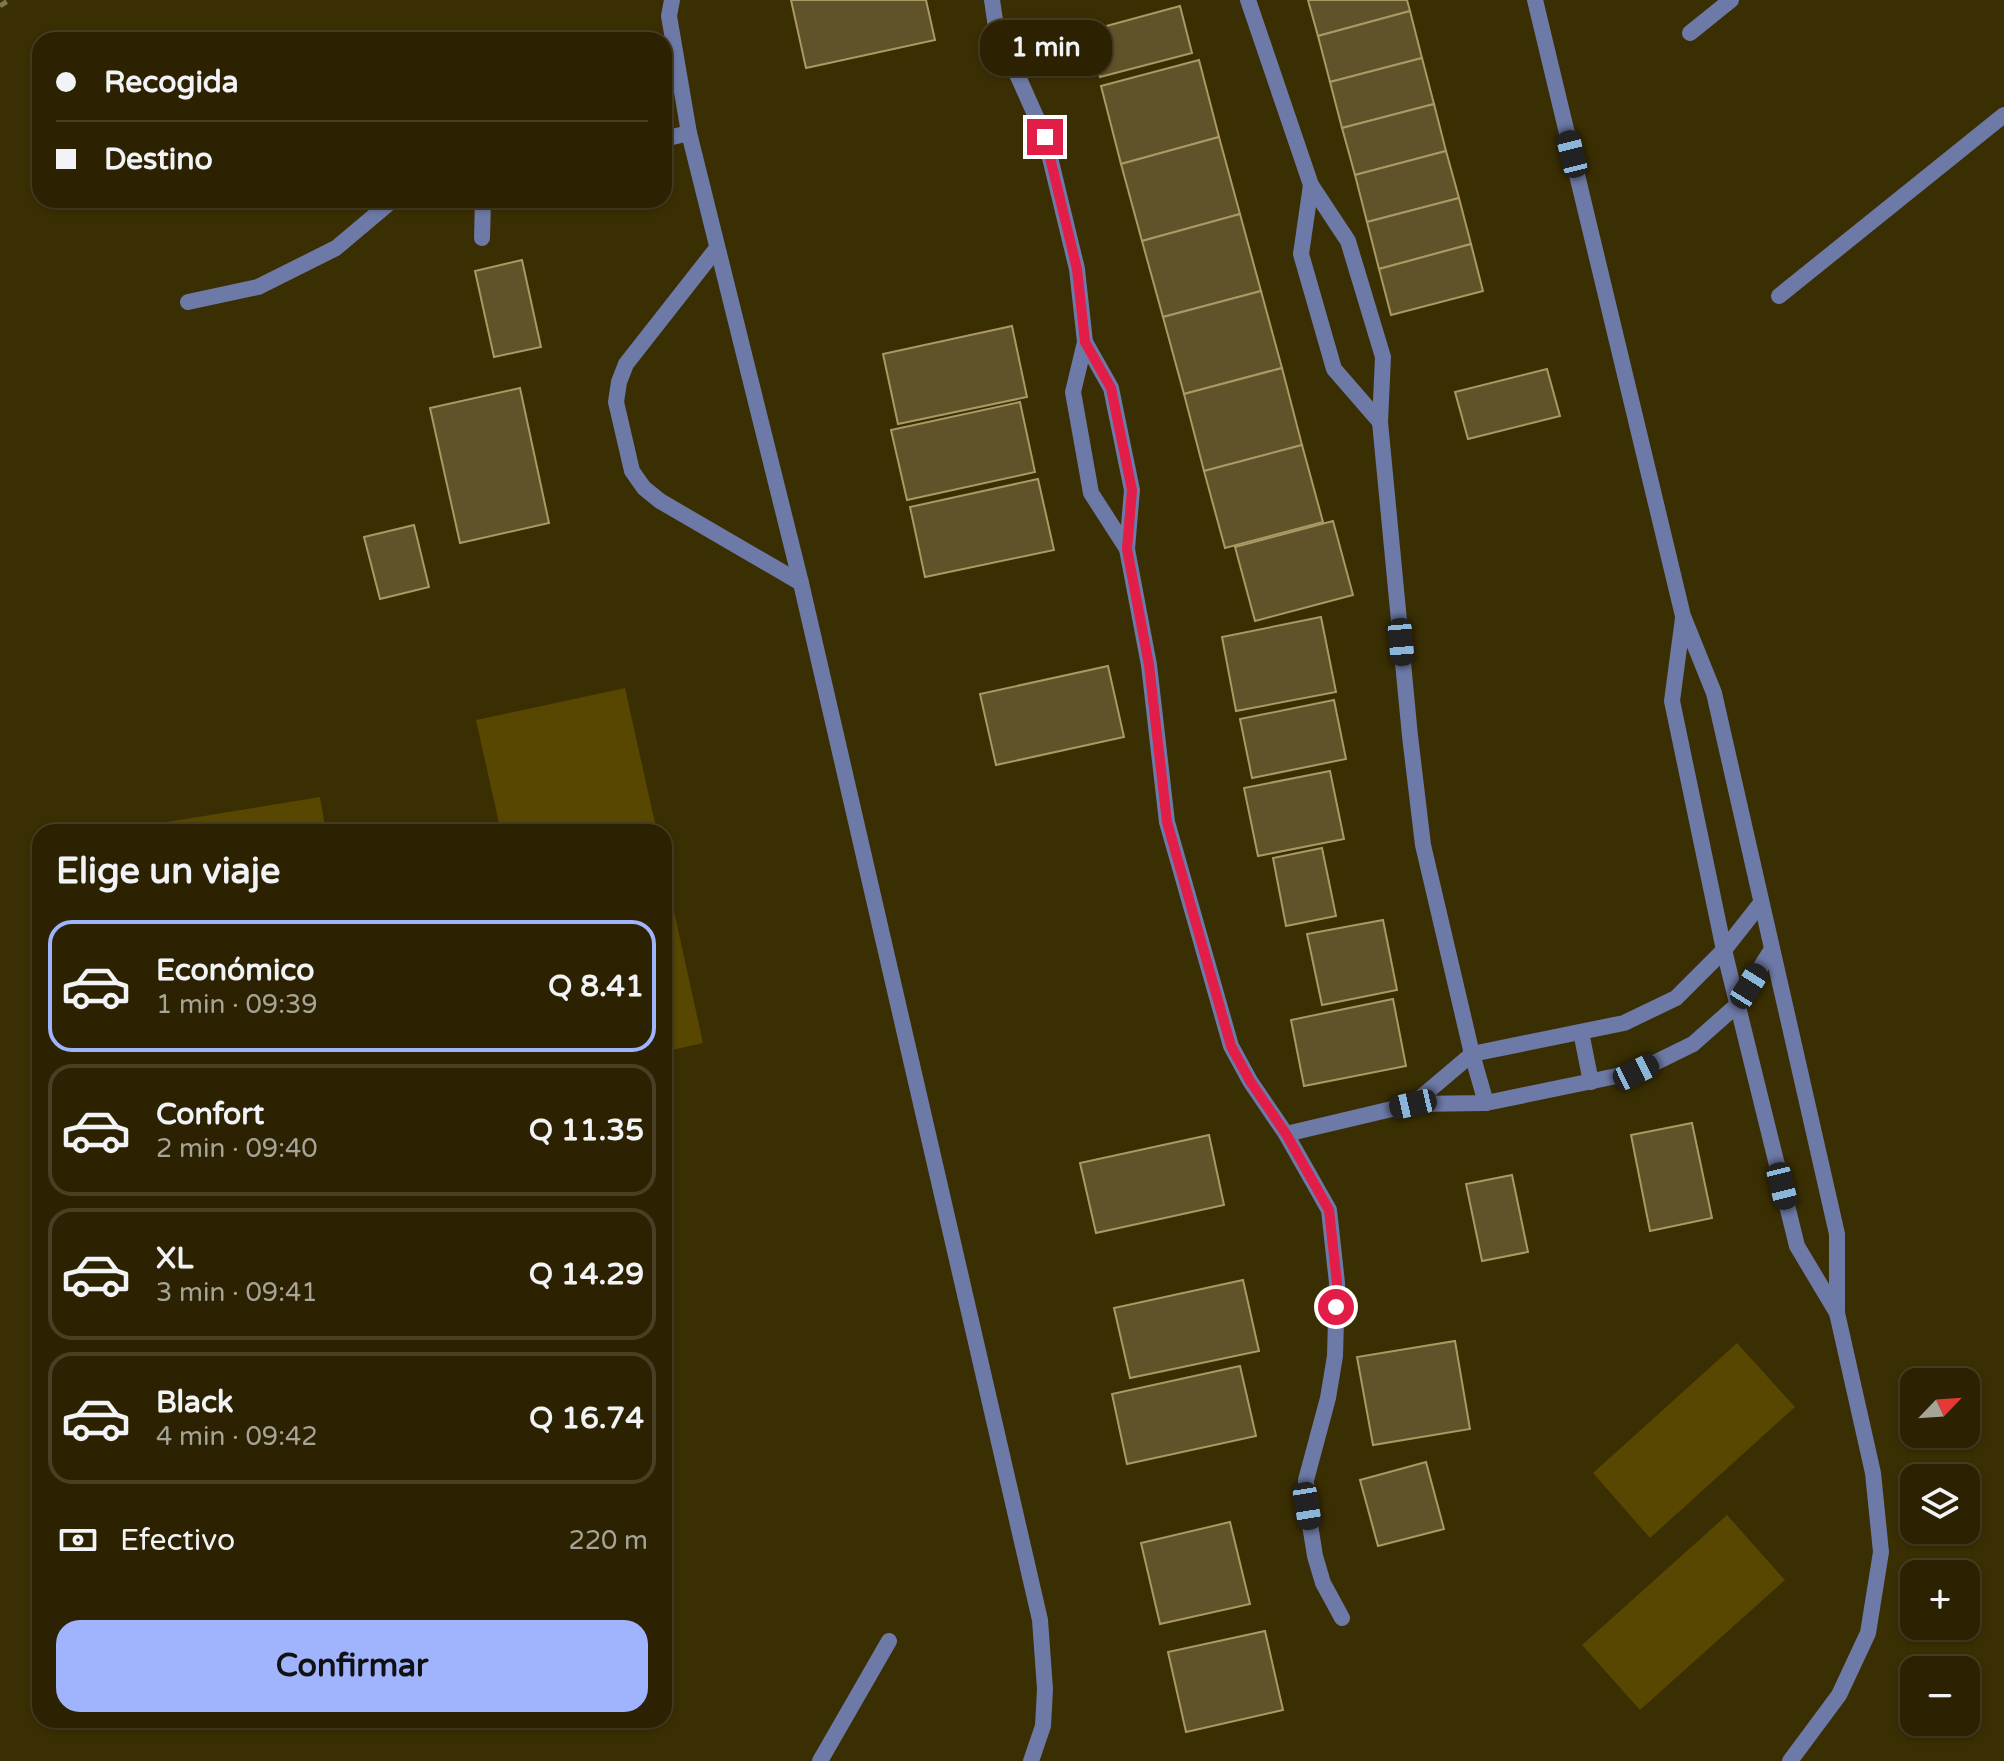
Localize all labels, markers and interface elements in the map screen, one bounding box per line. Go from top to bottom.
callout: 1 min [979,21,1111,77]
text: 1 min [1011,32,1081,63]
text: Recogida [104,64,239,101]
route end [1027,119,1063,155]
car [1555,128,1589,180]
text: Destino [104,141,213,178]
car [1387,617,1415,667]
text: Elige un viaje [56,850,280,893]
icon: car [60,950,132,1022]
text: Económico [156,952,314,989]
car [1726,959,1772,1013]
text: Q 8.41 [548,968,644,1005]
text: 1 min · 09:39 [156,989,318,1020]
car [1609,1051,1663,1093]
car [1387,1087,1439,1121]
icon: car [60,1094,132,1166]
text: Confort [156,1096,264,1133]
text: Q 11.35 [529,1112,644,1149]
text: 2 min · 09:40 [156,1133,318,1164]
car [1765,1160,1799,1212]
icon: car [60,1238,132,1310]
text: XL [156,1240,193,1277]
text: Q 14.29 [529,1256,644,1293]
text: 3 min · 09:41 [156,1277,318,1308]
route start [1318,1289,1354,1325]
north arrow [1900,1368,1980,1448]
map controls [1900,1368,1980,1736]
icon: car [60,1382,132,1454]
text: Black [156,1384,233,1421]
text: Q 16.74 [529,1400,644,1437]
text: 4 min · 09:42 [156,1421,318,1452]
button: layers [1900,1464,1980,1544]
car [1291,1480,1323,1532]
icon: cash [56,1518,100,1562]
text: Efectivo [120,1522,235,1559]
text: 220 m [568,1525,648,1556]
button: + [1900,1560,1980,1640]
button: Confirmar [56,1620,648,1712]
button: − [1900,1656,1980,1736]

